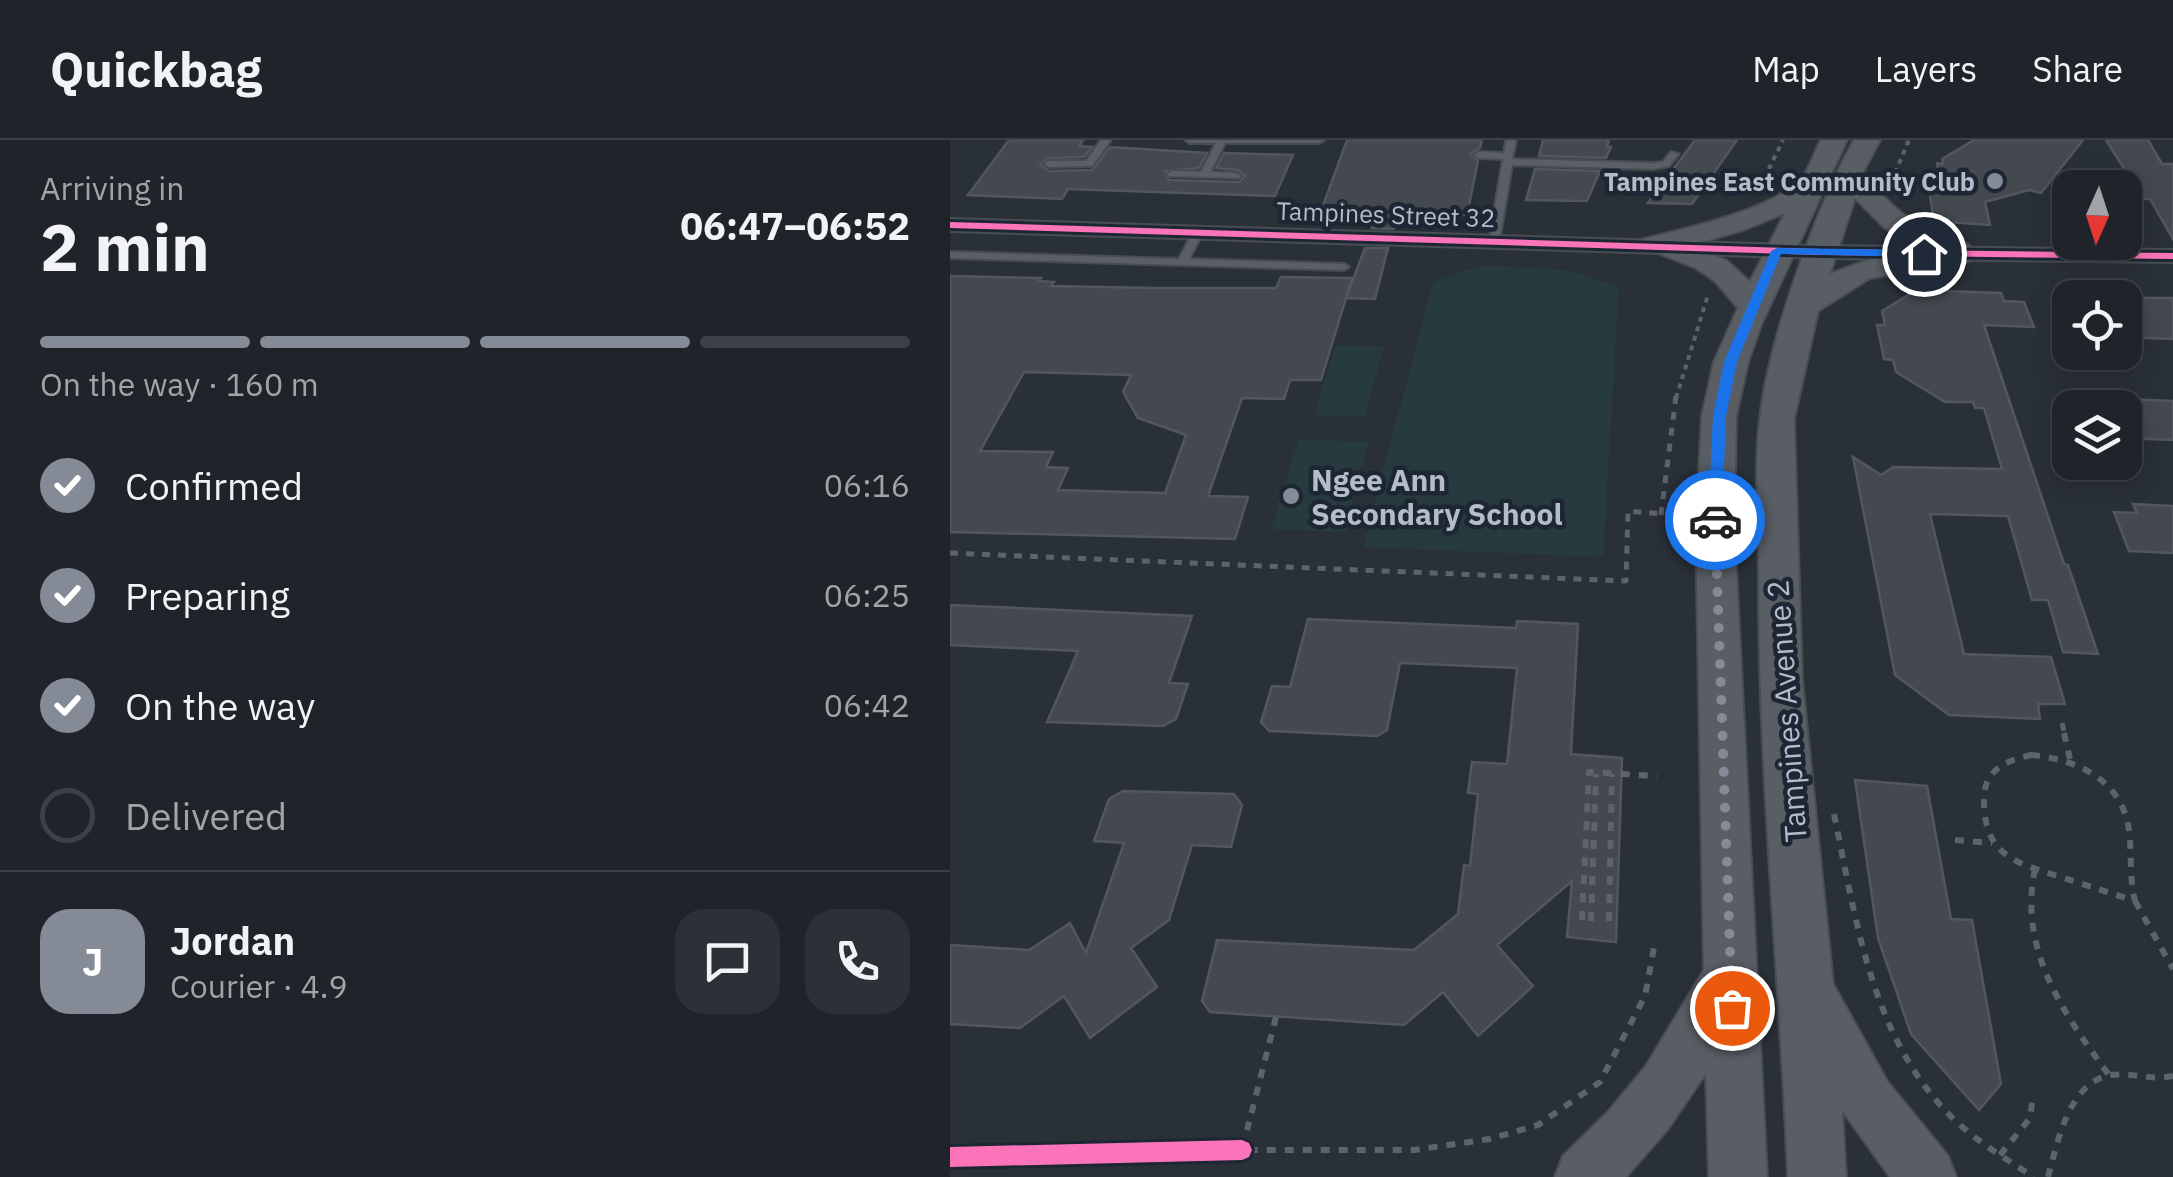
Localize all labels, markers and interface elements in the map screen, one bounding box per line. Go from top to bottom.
text: Quickbag [50,38,262,100]
text: Map [1752,46,1820,92]
text: Layers [1875,46,1977,92]
text: Share [2032,46,2123,92]
place label: Tampines East Community Club [1604,165,1975,198]
text: Arriving in [40,167,185,209]
marker: Tampines East Community Club [1984,170,2006,192]
north arrow [2052,170,2142,260]
map controls [2052,170,2142,480]
street label: Tampines Street 32 [1276,194,1496,234]
text: 06:47–06:52 [680,201,910,250]
text: 2 min [40,204,210,289]
pin [1882,212,1967,297]
icon: home [1897,227,1952,282]
button: locate [2052,280,2142,370]
text: On the way · 160 m [40,363,319,405]
button: layers [2052,390,2142,480]
icon: check [40,458,95,513]
place label: Ngee Ann Secondary School [1311,460,1563,533]
text: Confirmed [125,461,303,510]
text: 06:16 [824,464,910,506]
courier [1665,470,1765,570]
marker: Ngee Ann Secondary School [1280,485,1302,507]
icon: car [1688,493,1743,548]
icon: check [40,568,95,623]
text: Preparing [125,571,290,620]
text: 06:25 [824,574,910,616]
street label: Tampines Avenue 2 [1757,579,1815,843]
icon: check [40,678,95,733]
text: On the way [125,681,315,730]
text: 06:42 [824,684,910,726]
text: Delivered [125,791,287,840]
button: chat [675,909,780,1014]
button: phone [805,909,910,1014]
text: Jordan [170,916,295,965]
text: J [82,937,103,986]
text: Courier · 4.9 [170,965,348,1007]
pin [1690,966,1775,1051]
icon: bag [1705,981,1760,1036]

